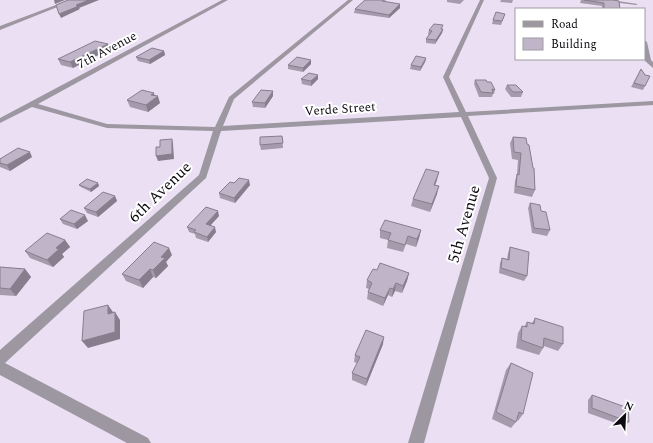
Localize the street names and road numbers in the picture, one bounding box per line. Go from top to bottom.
street label: 7th Avenue [74,26,140,74]
street label: Verde Street [304,97,377,121]
street label: 6th Avenue [123,156,197,228]
street label: 5th Avenue [441,182,487,266]

